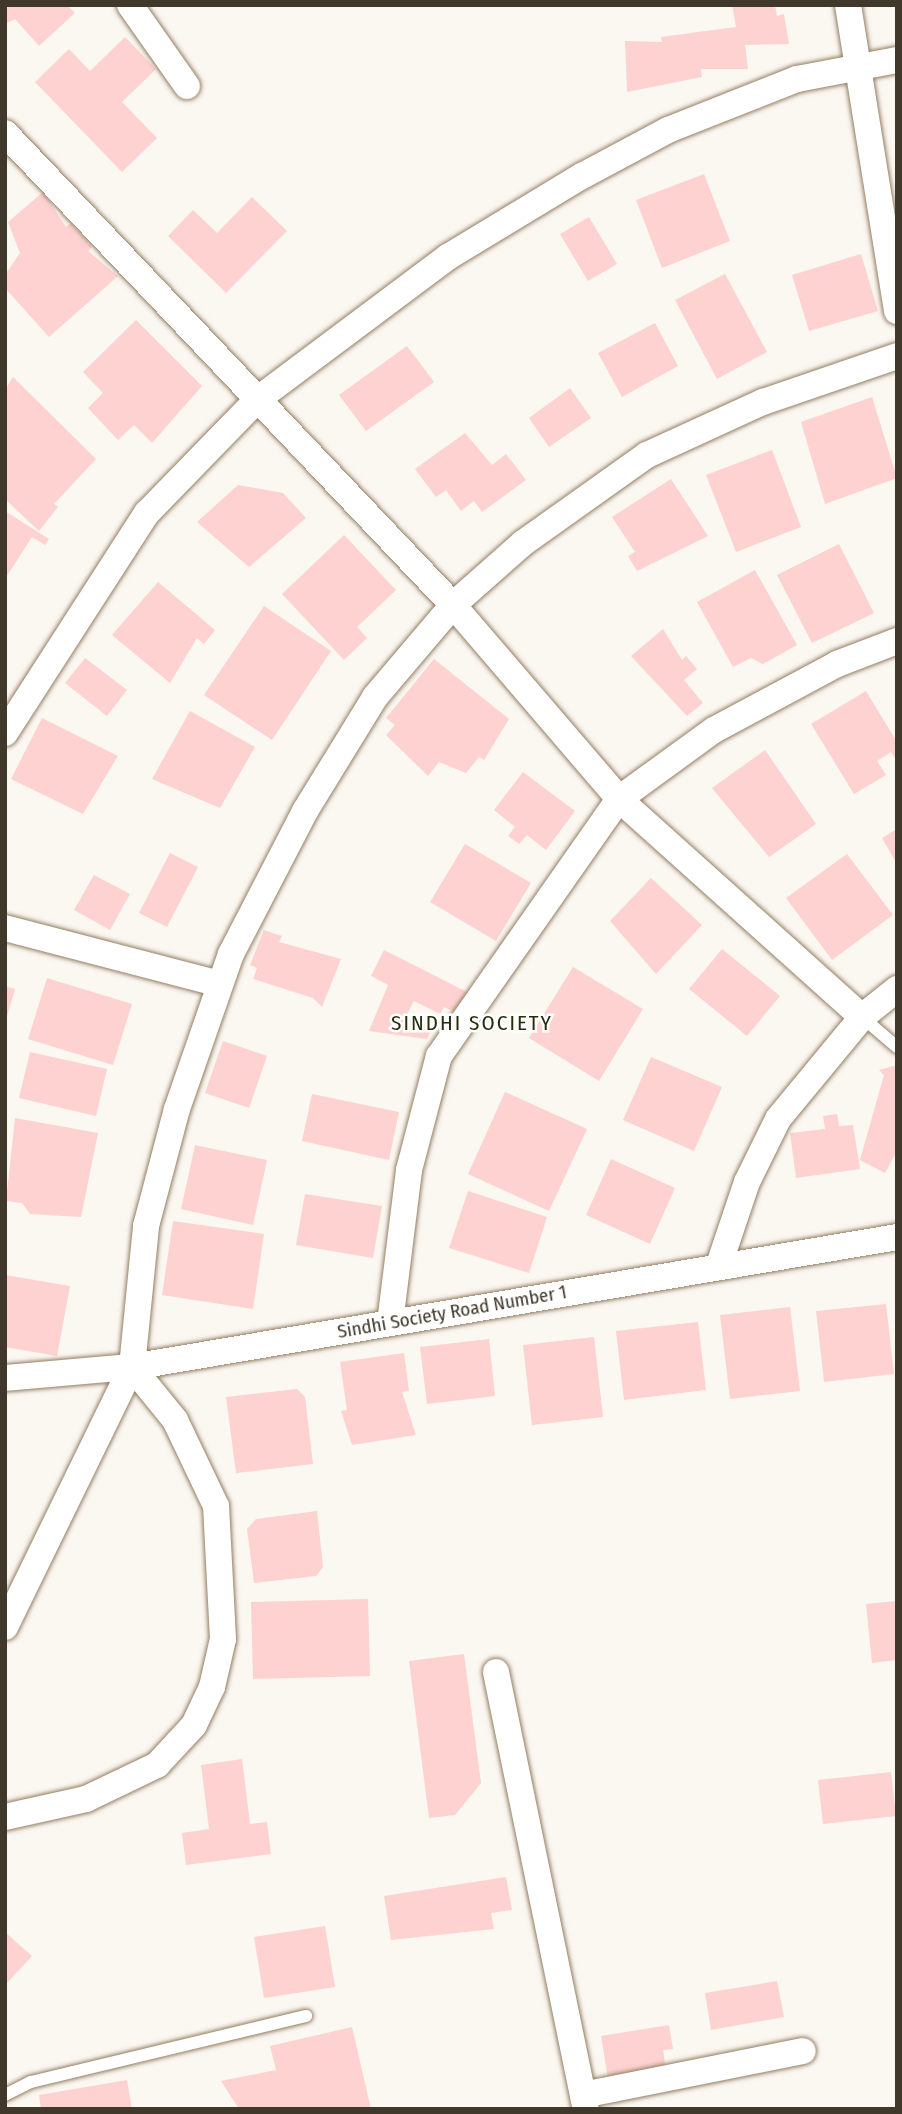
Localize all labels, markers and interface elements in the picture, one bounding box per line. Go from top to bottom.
district label: SINDHI SOCIETY [393,1010,551,1036]
street label: Sindhi Society Road Number 1 [336,1281,568,1343]

